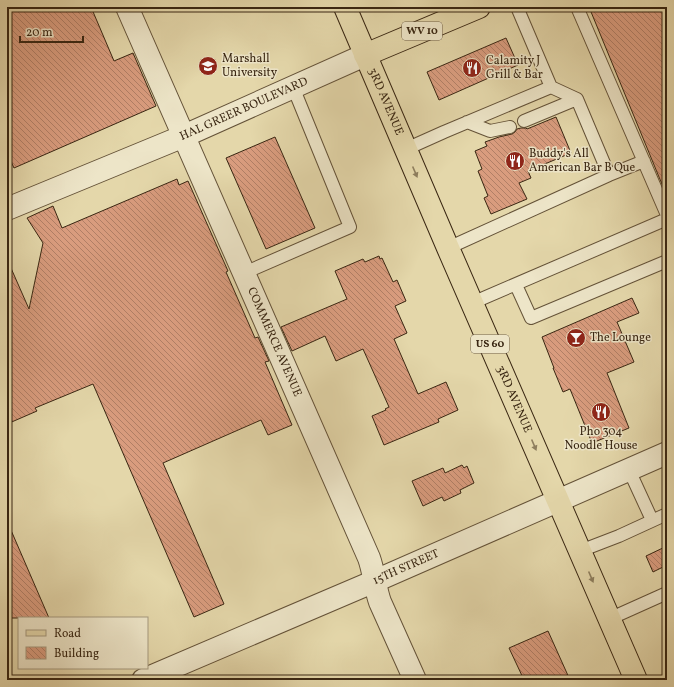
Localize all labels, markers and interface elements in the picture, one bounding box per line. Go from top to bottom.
scale bar [20,18,83,44]
road number: WV 10 [402,22,442,40]
text: 20 m [26,25,53,41]
place label: Marshall University [222,51,278,81]
place label: Calamity J Grill & Bar [486,53,543,83]
school or university icon: Marshall University [197,55,219,77]
restaurant icon: Calamity J Grill & Bar [461,57,483,79]
street label: 3RD AVENUE [364,66,407,138]
street label: HAL GREER BOULEVARD [177,73,311,145]
place label: Buddy's All American Bar B Que [529,146,636,176]
restaurant icon: Buddy's All American Bar B Que [504,150,526,172]
one-way arrow [412,166,418,177]
street label: COMMERCE AVENUE [243,285,305,399]
bar icon: The Lounge [565,327,587,349]
place label: The Lounge [590,330,651,346]
road number: US 60 [471,335,509,353]
street label: 3RD AVENUE [492,363,535,435]
restaurant icon: Pho 304 Noodle House [590,401,612,423]
place label: Pho 304 Noodle House [564,424,638,454]
one-way arrow [530,439,537,451]
street label: 15TH STREET [370,546,442,589]
one-way arrow [588,572,594,583]
legend [18,617,148,669]
text: Road [54,626,81,642]
text: Building [54,646,99,662]

